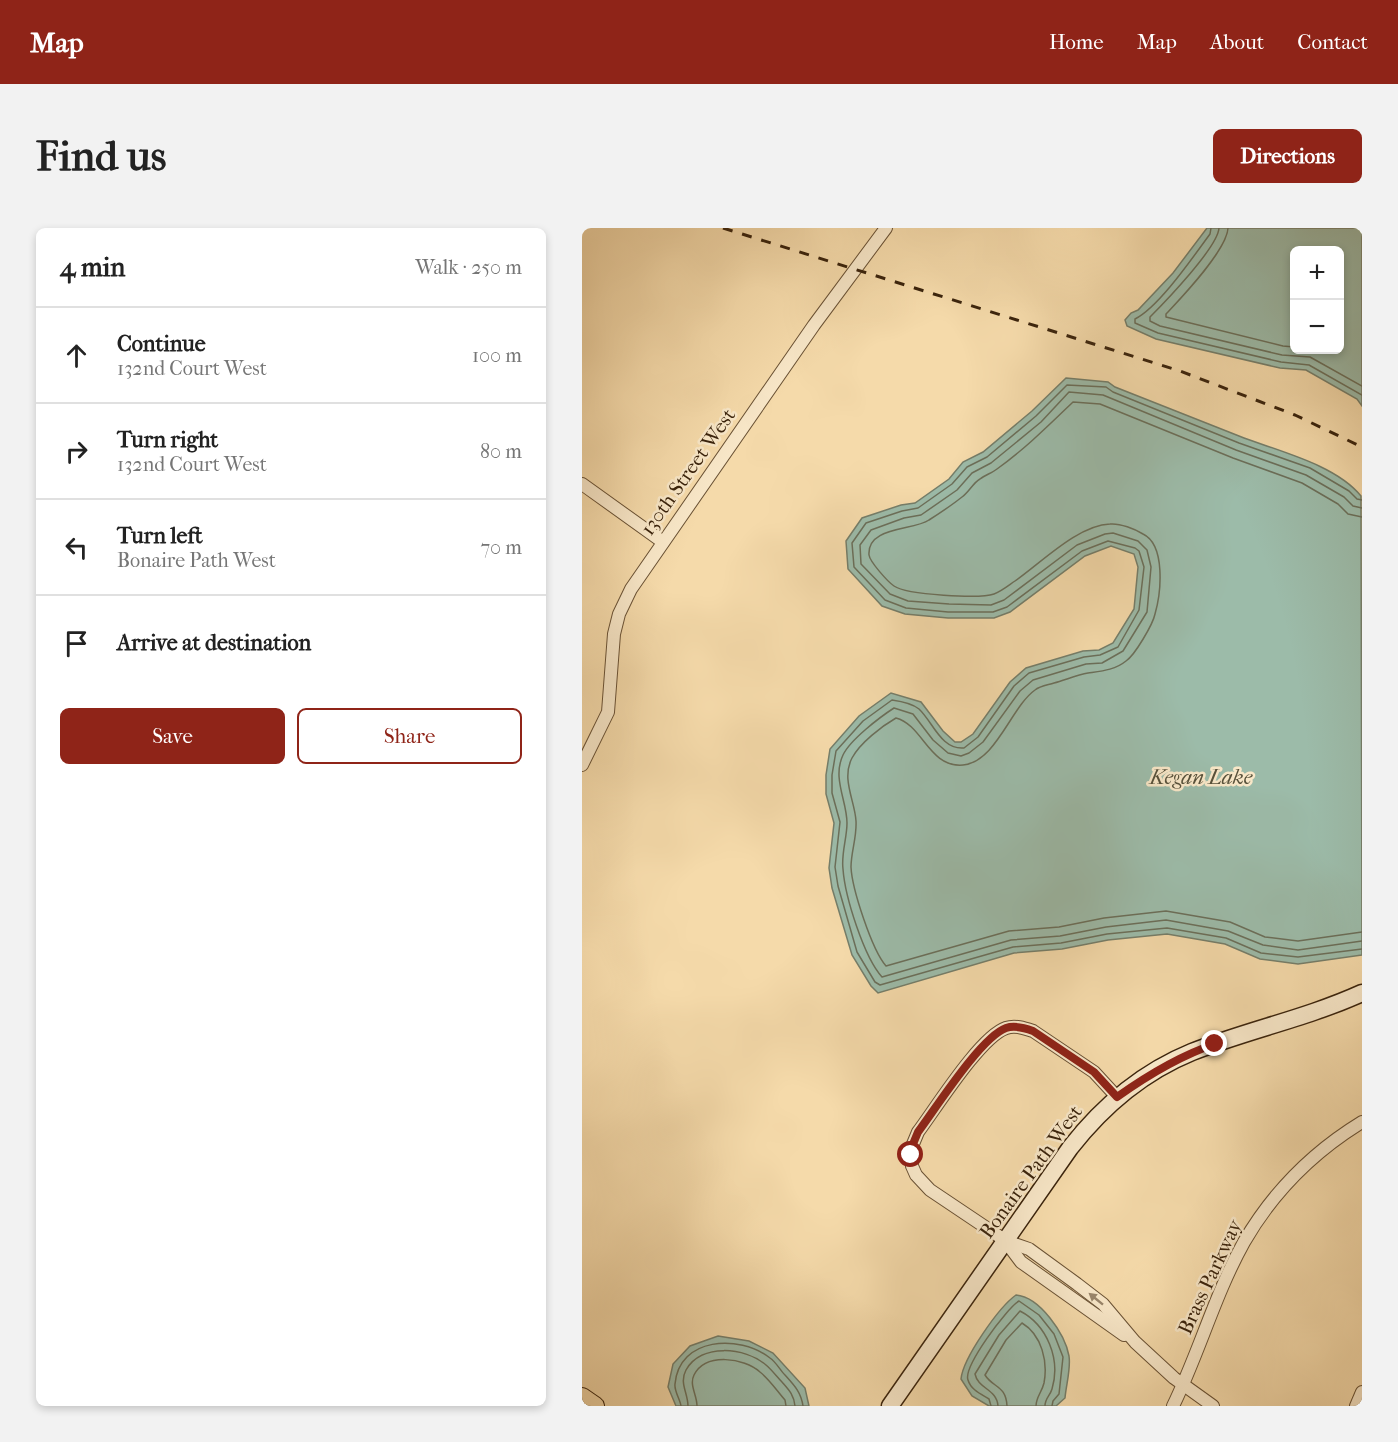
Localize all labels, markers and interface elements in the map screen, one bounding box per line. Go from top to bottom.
text: Map [30,26,84,59]
text: Home [1049,30,1104,54]
text: Map [1137,30,1177,54]
text: About [1210,30,1264,54]
text: Contact [1297,30,1368,54]
button: Directions [1213,129,1362,183]
text: Find us [36,132,166,181]
map controls [1290,246,1344,354]
button: + [1290,246,1344,300]
text: 4 min [60,252,125,283]
text: Walk · 250 m [415,256,522,279]
button: − [1290,300,1344,354]
text: Continue [117,331,206,357]
icon: ahead [60,339,93,372]
text: 100 m [472,344,522,367]
text: 132nd Court West [117,357,267,380]
street label: 130th Street West [636,404,740,540]
text: Turn right [117,427,218,453]
icon: right [60,435,93,468]
text: 80 m [480,440,522,463]
text: 132nd Court West [117,453,267,476]
text: Turn left [117,523,203,549]
icon: left [60,531,93,564]
text: 70 m [480,536,522,559]
text: Bonaire Path West [117,549,276,572]
icon: arrive [60,627,93,660]
text: Arrive at destination [117,630,311,656]
button: Save [60,708,285,764]
button: Share [297,708,522,764]
water label: Kegan Lake [1148,765,1253,789]
route end [1201,1030,1227,1056]
street label: Bonaire Path West [975,1101,1087,1243]
route start [897,1141,923,1167]
street label: Brass Parkway [1173,1215,1247,1338]
one-way arrow [1088,1292,1104,1305]

